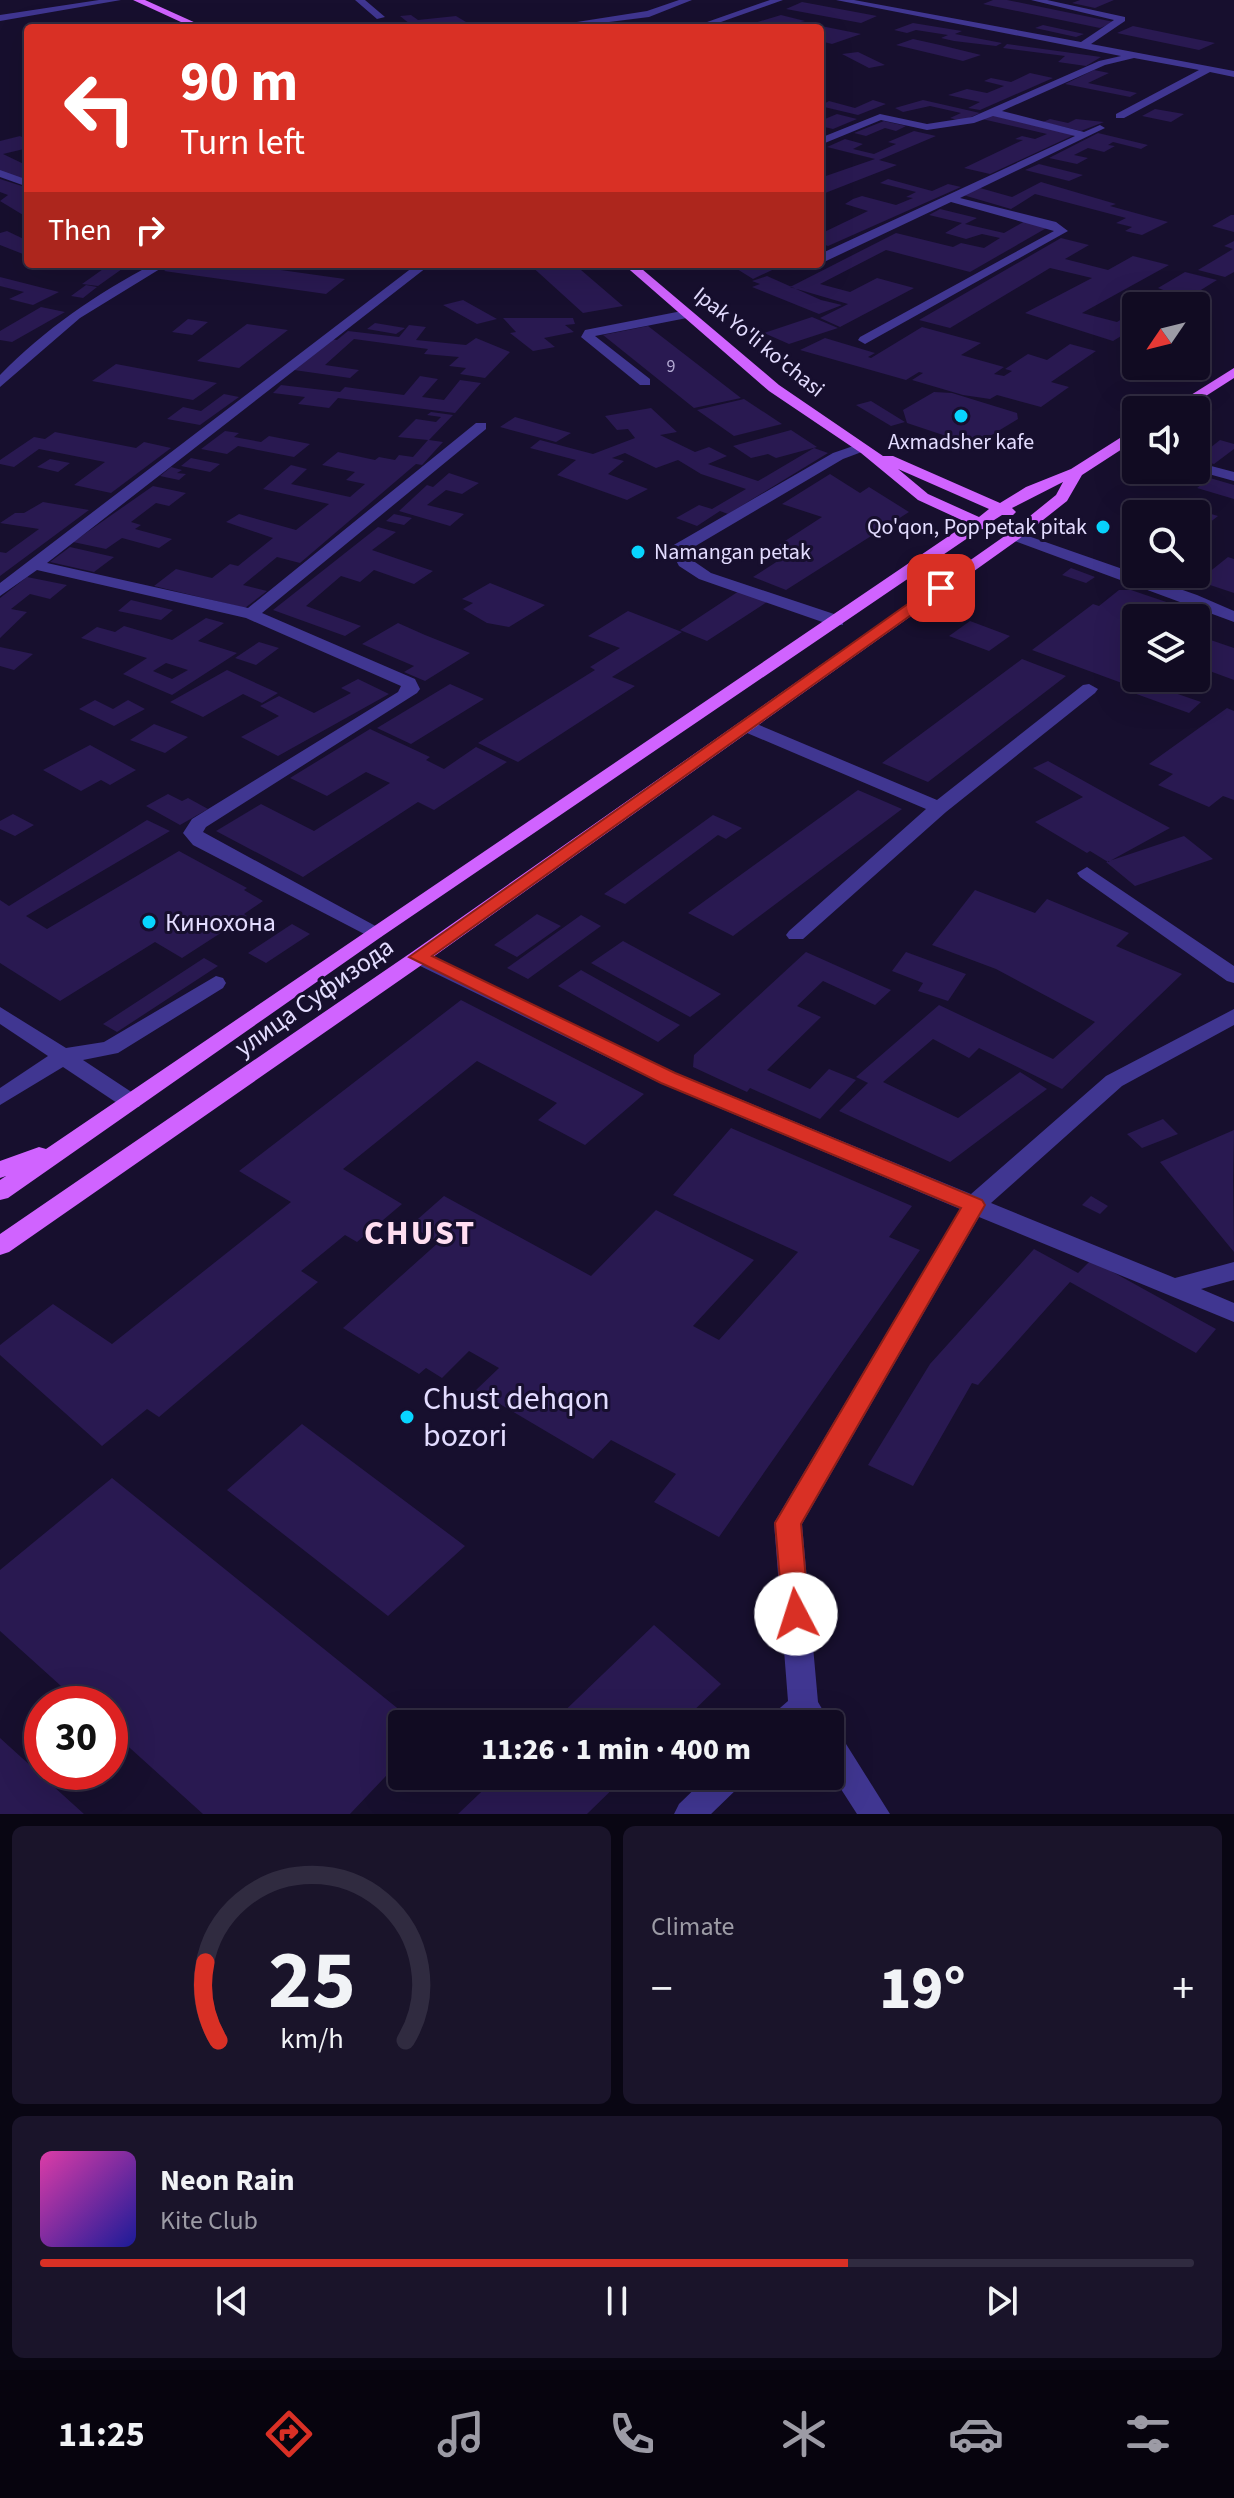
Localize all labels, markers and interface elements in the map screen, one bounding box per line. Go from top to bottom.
text: 90 m [180,43,298,122]
icon: left [48,56,152,160]
text: Turn left [180,117,305,168]
icon: right [128,208,172,252]
text: Then [48,209,112,252]
street label: Ipak Yo'li ko'chasi [687,279,831,405]
north arrow [1122,292,1210,380]
map controls [1122,292,1210,692]
house number: 9 [667,354,676,379]
button: sound [1122,396,1210,484]
marker: Axmadsher kafe [952,407,970,425]
place label: Axmadsher kafe [888,426,1034,458]
button: search [1122,500,1210,588]
place label: Qo'qon, Pop petak pitak [867,511,1087,543]
marker: Qo'qon, Pop petak pitak [1094,518,1112,536]
place label: Namangan petak [654,536,811,568]
marker: Namangan petak [629,543,647,561]
pin [907,554,975,622]
icon: arrive [919,566,963,610]
button: layers [1122,604,1210,692]
place label: Кинохона [165,904,276,941]
marker: Кинохона [140,913,158,931]
street label: улица Суфизода [227,928,401,1066]
district label: CHUST [364,1209,476,1258]
place label: Chust dehqon bozori [423,1376,610,1459]
marker: Chust dehqon bozori [398,1408,416,1426]
position arrow [754,1572,838,1656]
speed limit sign: 30 [24,1686,128,1790]
text: 11:26 · 1 min · 400 m [481,1728,751,1771]
text: Climate [651,1908,735,1945]
text: 25 [268,1922,355,2040]
text: 19° [879,1947,966,2032]
text: − [651,1958,673,2021]
text: + [1172,1958,1194,2021]
text: km/h [280,2019,343,2059]
text: Neon Rain [160,2159,295,2202]
text: Kite Club [160,2202,258,2239]
icon: previous [210,2279,254,2323]
icon: pause [595,2279,639,2323]
icon: next [980,2279,1024,2323]
icon: directions [261,2406,317,2462]
icon: music [433,2406,489,2462]
icon: phone [604,2406,660,2462]
icon: climate [776,2406,832,2462]
icon: car [948,2406,1004,2462]
icon: filters [1120,2406,1176,2462]
text: 11:25 [58,2409,145,2460]

